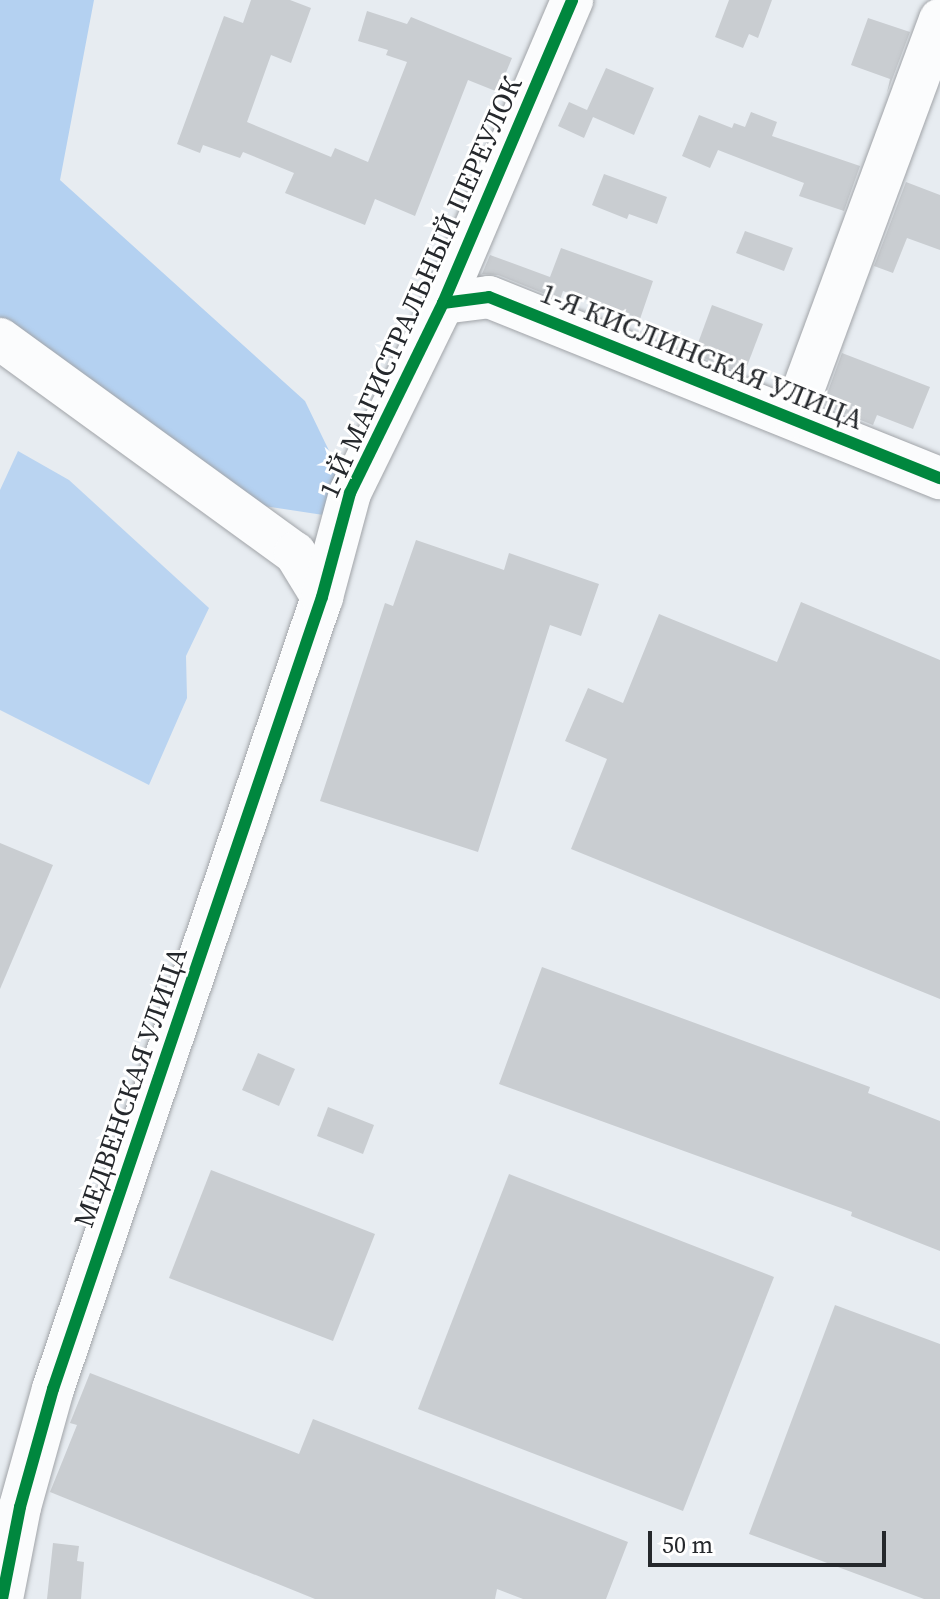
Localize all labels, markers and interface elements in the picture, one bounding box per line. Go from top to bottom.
street label: 1-Й МАГИСТРАЛЬНЫЙ ПЕРЕУЛОК [312,71,528,503]
street label: 1-Я КИСЛИНСКАЯ УЛИЦА [536,276,868,436]
street label: МЕДВЕНСКАЯ УЛИЦА [66,943,194,1231]
scale bar [652,1515,890,1565]
text: 50 m [662,1528,713,1561]

